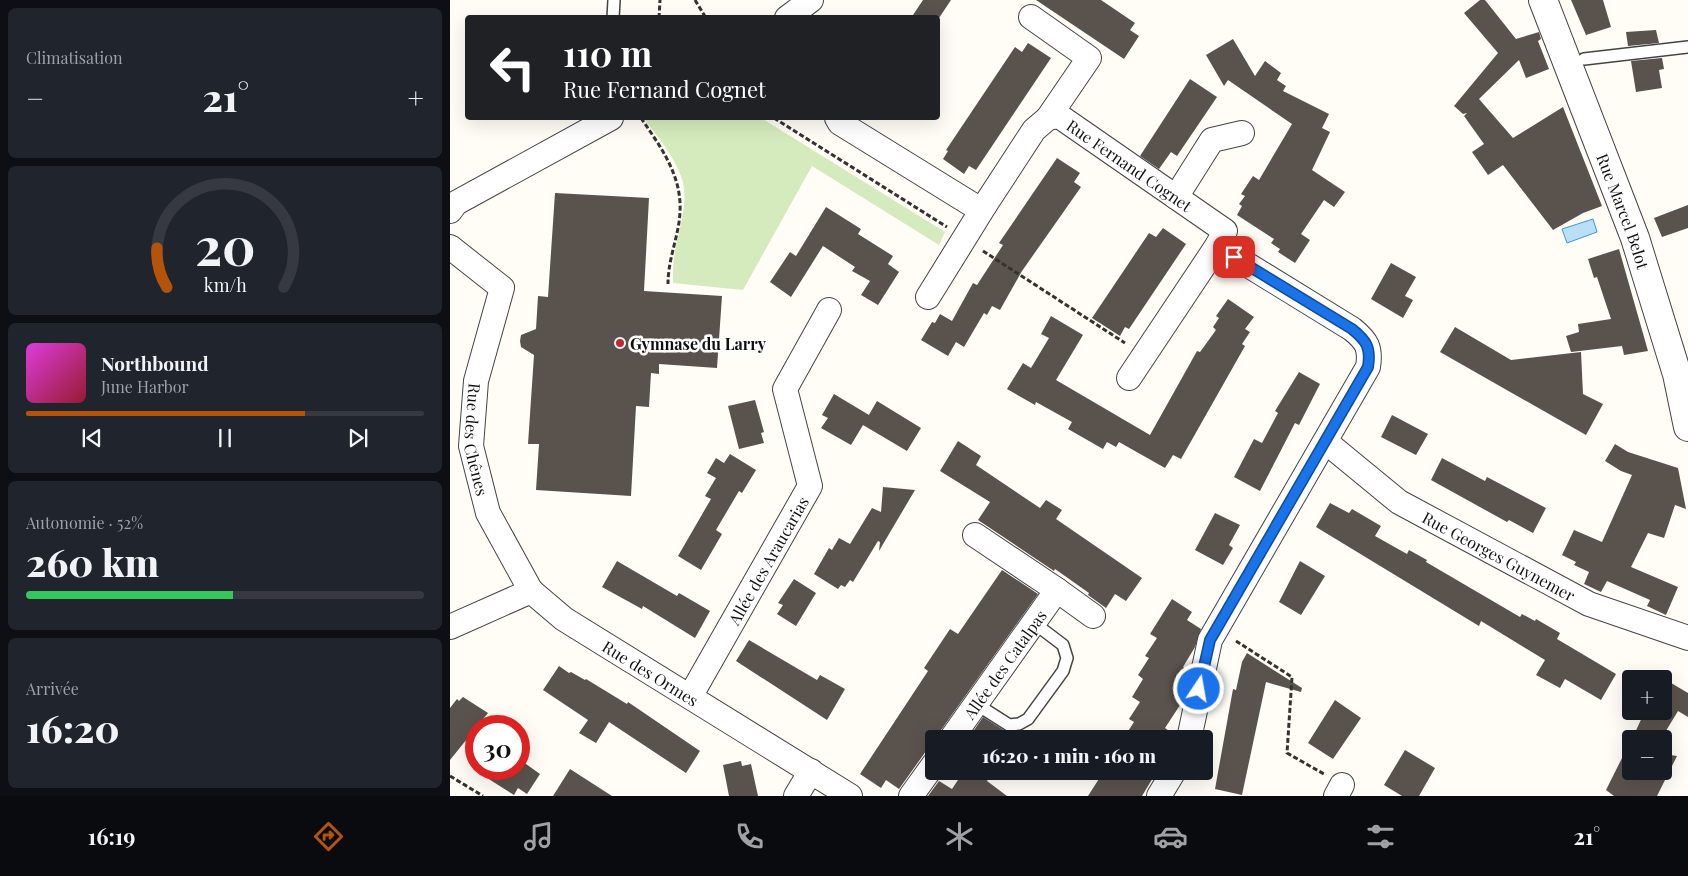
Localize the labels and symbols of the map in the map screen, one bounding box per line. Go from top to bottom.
street label: Rue Fernand Cognet [1063,114,1197,216]
street label: Rue Marcel Belot [1593,150,1654,272]
pin [1213,236,1255,278]
place label: Gymnase du Larry [630,333,767,354]
marker: Gymnase du Larry [614,337,626,349]
street label: Rue des Chênes [460,383,494,498]
street label: Allée des Araucarias [722,492,813,629]
street label: Rue Georges Guynemer [1419,506,1579,605]
street label: Allée des Catalpas [958,605,1050,724]
street label: Rue des Ormes [599,635,703,710]
position arrow [1172,662,1224,714]
speed limit sign: 30 [465,715,530,780]

